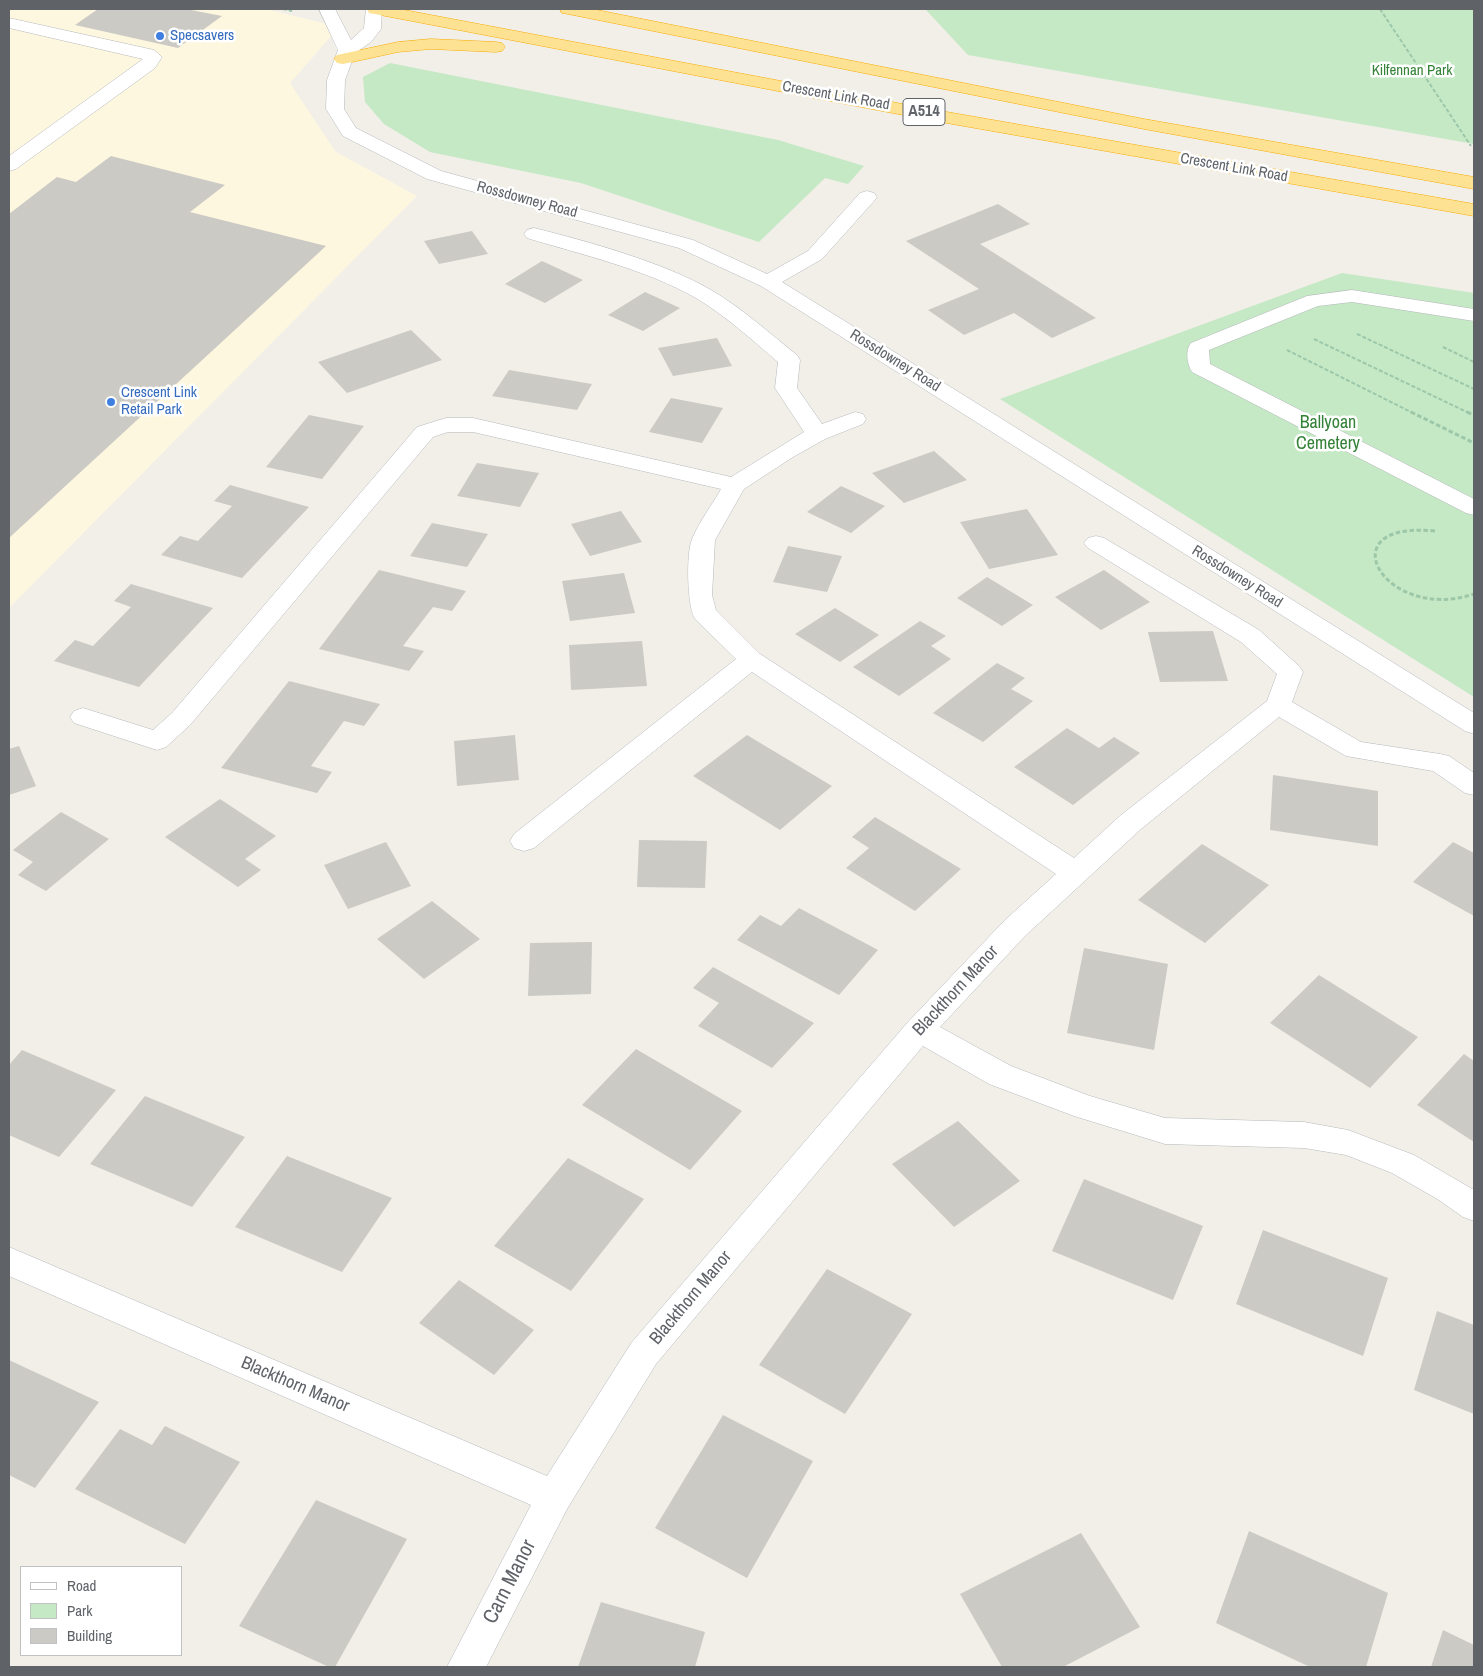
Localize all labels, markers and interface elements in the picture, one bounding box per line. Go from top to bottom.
place label: Specsavers [170,27,234,45]
marker: Specsavers [154,30,166,42]
park label: Kilfennan Park [1372,62,1452,80]
street label: Crescent Link Road [781,78,891,114]
road number: A514 [903,98,945,125]
street label: Crescent Link Road [1179,150,1289,186]
street label: Rossdowney Road [475,178,579,222]
street label: Rossdowney Road [846,326,944,396]
place label: Crescent Link Retail Park [121,384,197,419]
marker: Crescent Link Retail Park [105,396,117,408]
park label: Ballyoan Cemetery [1296,412,1360,454]
street label: Rossdowney Road [1188,542,1286,612]
street label: Blackthorn Manor [909,941,1003,1041]
street label: Blackthorn Manor [646,1247,736,1349]
street label: Blackthorn Manor [238,1352,352,1418]
street label: Carn Manor [478,1536,542,1628]
legend [20,1566,182,1656]
text: Road [67,1575,96,1596]
text: Park [67,1600,92,1621]
text: Building [67,1625,112,1646]

